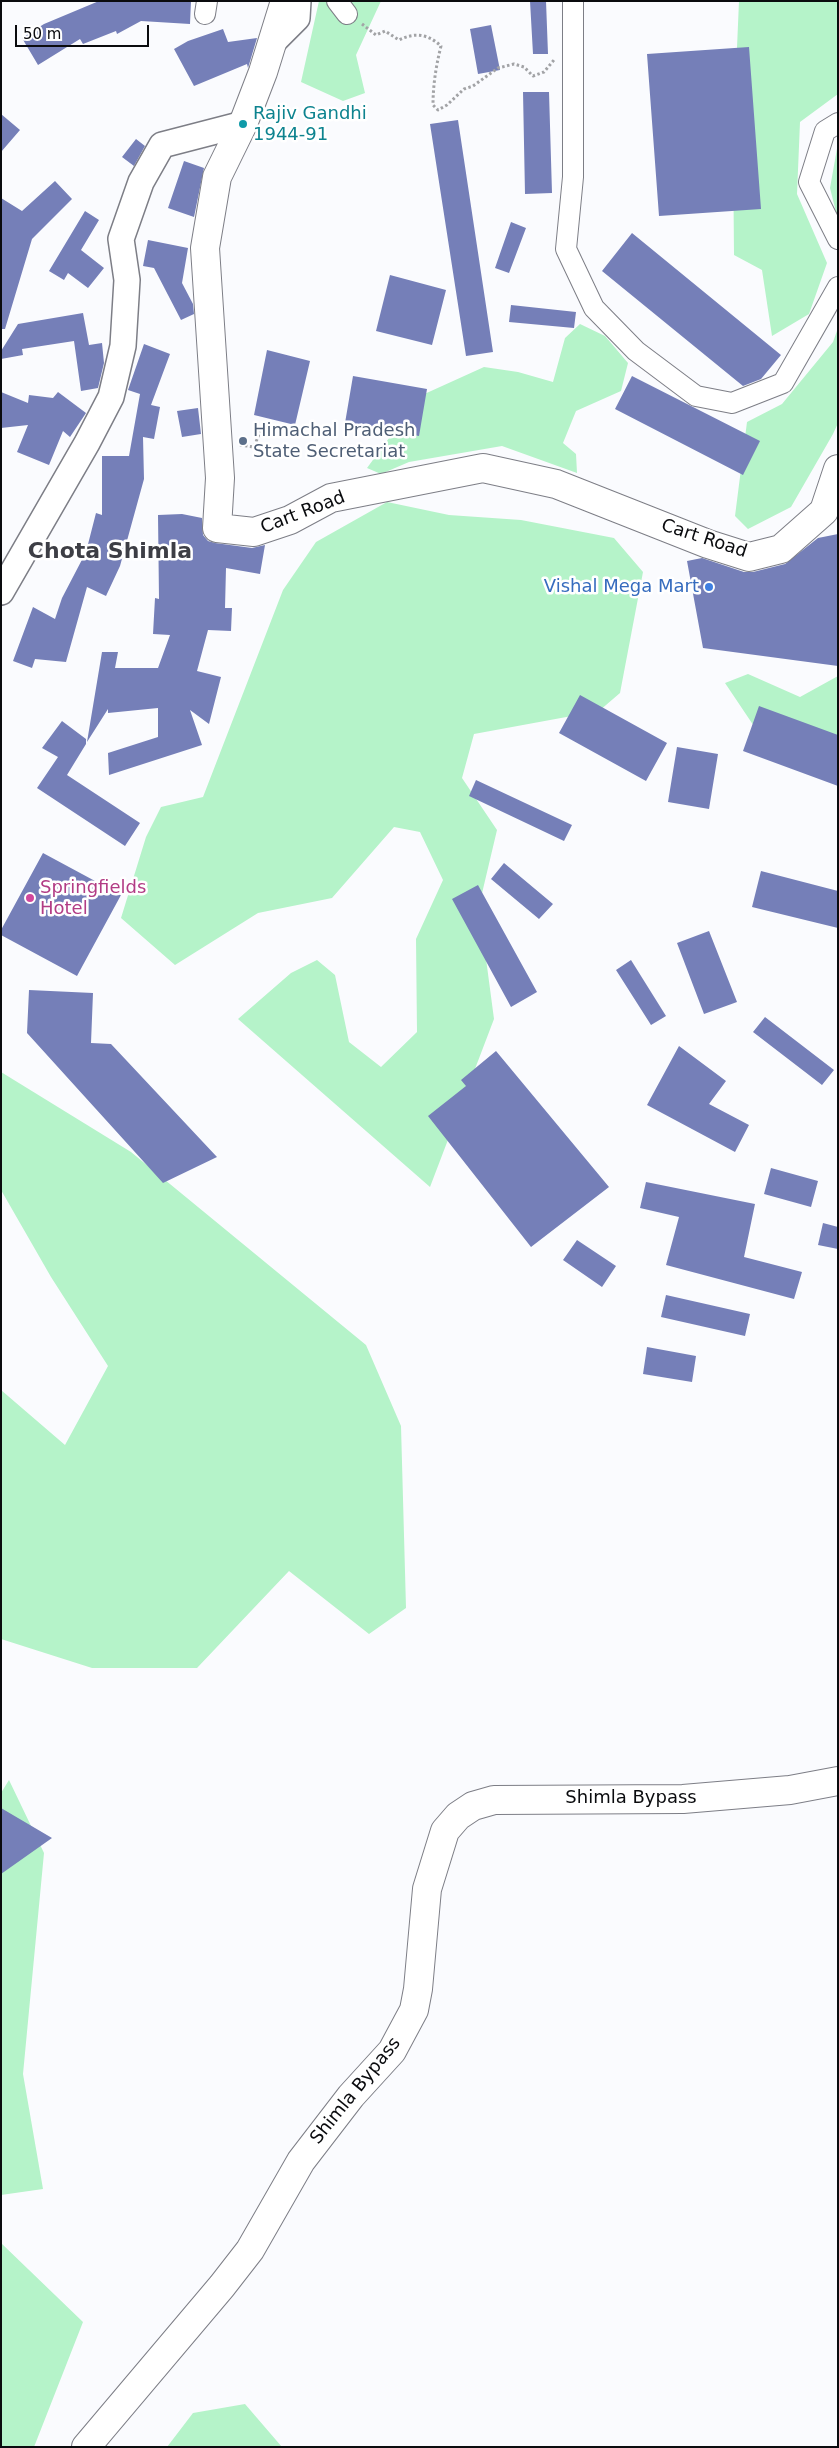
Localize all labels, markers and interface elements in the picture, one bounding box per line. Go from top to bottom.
scale bar [18,15,151,47]
text: 50 m [23,25,61,43]
place label: Rajiv Gandhi 1944-91 [253,103,367,146]
marker: Rajiv Gandhi 1944-91 [237,118,249,130]
place label: Himachal Pradesh State Secretariat [253,420,415,462]
marker: Himachal Pradesh State Secretariat [237,435,249,447]
street label: Cart Road [258,487,348,539]
street label: Cart Road [658,515,750,563]
district label: Chota Shimla [28,539,192,565]
place label: Vishal Mega Mart [544,576,699,598]
marker: Vishal Mega Mart [703,581,715,593]
place label: Springfields Hotel [40,877,146,920]
marker: Springfields Hotel [24,892,36,904]
street label: Shimla Bypass [565,1787,697,1809]
street label: Shimla Bypass [306,2033,406,2149]

